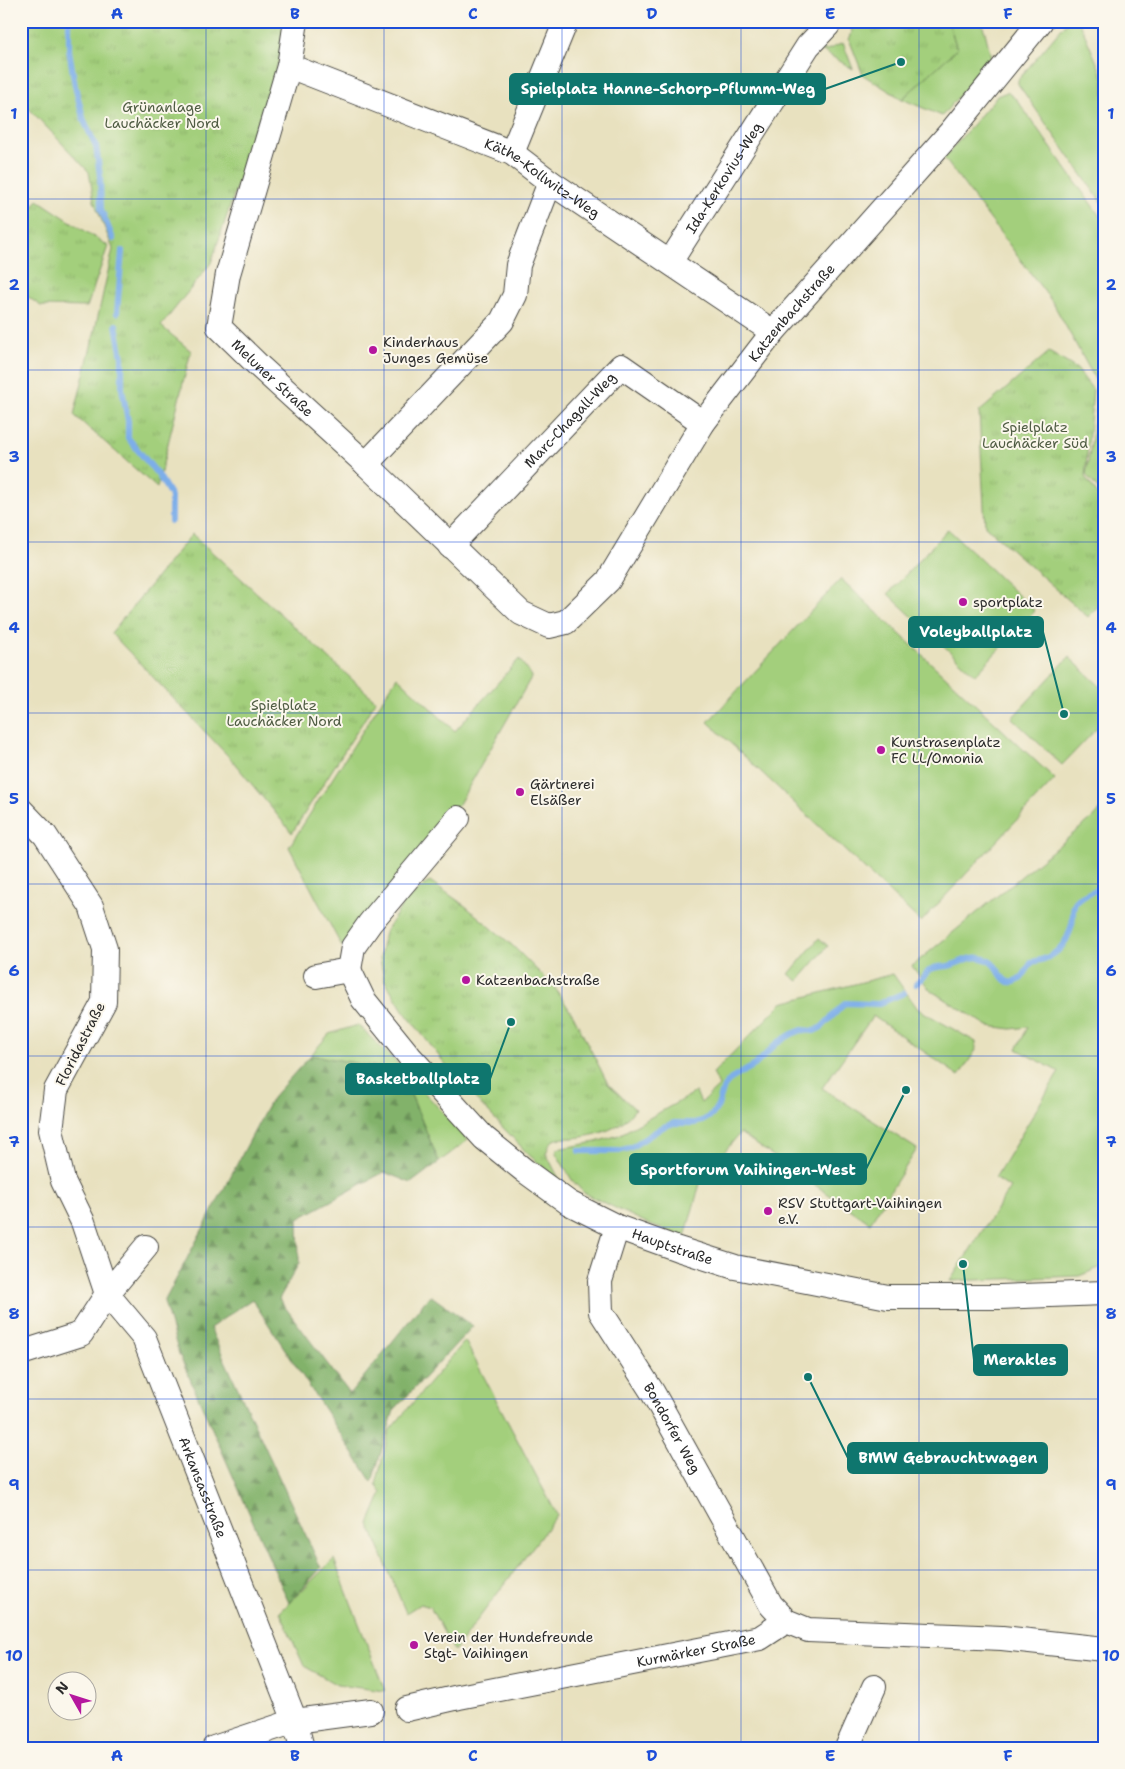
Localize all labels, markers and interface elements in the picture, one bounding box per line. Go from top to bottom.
text: A [111,3,123,24]
text: B [290,3,300,24]
text: C [468,3,478,24]
text: D [646,3,658,24]
text: E [825,3,835,24]
text: F [1003,3,1013,24]
callout: Spielplatz Hanne-Schorp-Pflumm-Weg [510,74,825,104]
text: Spielplatz Hanne-Schorp-Pflumm-Weg [521,79,816,99]
park label: Grünanlage Lauchäcker Nord [104,98,220,132]
text: 1 [10,103,18,124]
text: 1 [1107,103,1115,124]
street label: Ida-Kerkovius-Weg [682,119,766,237]
street label: Käthe-Kollwitz-Weg [482,134,603,222]
street label: Katzenbachstraße [744,260,839,365]
text: 2 [8,274,20,295]
text: 2 [1105,274,1117,295]
place label: Kinderhaus Junges Gemüse [383,333,489,367]
street label: Meluner Straße [228,335,317,421]
marker: Kinderhaus Junges Gemüse [367,344,379,356]
street label: Marc-Chagall-Weg [520,368,620,471]
park label: Spielplatz Lauchäcker Süd [982,418,1088,452]
text: 3 [8,446,20,467]
text: 3 [1105,446,1117,467]
place label: sportplatz [973,593,1043,611]
marker: sportplatz [957,596,969,608]
text: 4 [8,617,20,638]
callout: Voleyballplatz [909,617,1043,647]
text: 4 [1105,617,1117,638]
text: Voleyballplatz [919,622,1033,642]
park label: Spielplatz Lauchäcker Nord [226,696,342,730]
place label: Kunstrasenplatz FC LL/Omonia [891,733,1001,767]
marker: Kunstrasenplatz FC LL/Omonia [875,744,887,756]
place label: Gärtnerei Elsäßer [530,775,595,809]
marker: Gärtnerei Elsäßer [514,786,526,798]
text: 5 [9,788,19,809]
text: 5 [1106,788,1116,809]
text: 6 [8,960,20,981]
text: 6 [1105,960,1117,981]
place label: Katzenbachstraße [476,971,600,989]
marker: Katzenbachstraße [460,974,472,986]
street label: Floridastraße [51,999,109,1089]
callout: Basketballplatz [346,1064,490,1094]
text: Basketballplatz [356,1069,480,1089]
text: 7 [8,1131,20,1152]
text: 7 [1105,1131,1117,1152]
callout: Sportforum Vaihingen-West [630,1154,866,1184]
text: Sportforum Vaihingen-West [640,1160,856,1180]
place label: RSV Stuttgart-Vaihingen e.V. [778,1194,943,1228]
marker: RSV Stuttgart-Vaihingen e.V. [762,1205,774,1217]
street label: Hauptstraße [629,1224,715,1269]
text: 8 [8,1303,20,1324]
text: 8 [1105,1303,1117,1324]
callout: Merakles [974,1345,1067,1375]
text: Merakles [983,1350,1057,1370]
street label: Bondorfer Weg [640,1379,705,1477]
street label: Arkansasstraße [175,1434,231,1541]
callout: BMW Gebrauchtwagen [848,1443,1047,1473]
text: BMW Gebrauchtwagen [859,1448,1037,1468]
text: 9 [8,1474,20,1495]
text: 9 [1105,1474,1117,1495]
place label: Verein der Hundefreunde Stgt- Vaihingen [424,1628,594,1662]
street label: Kurmärker Straße [635,1630,757,1671]
marker: Verein der Hundefreunde Stgt- Vaihingen [408,1639,420,1651]
text: 10 [5,1645,23,1666]
text: 10 [1102,1645,1120,1666]
north arrow [48,1672,98,1722]
text: N [51,1678,72,1698]
text: A [111,1745,123,1766]
text: B [290,1745,300,1766]
text: C [468,1745,478,1766]
text: D [646,1745,658,1766]
text: E [825,1745,835,1766]
text: F [1003,1745,1013,1766]

